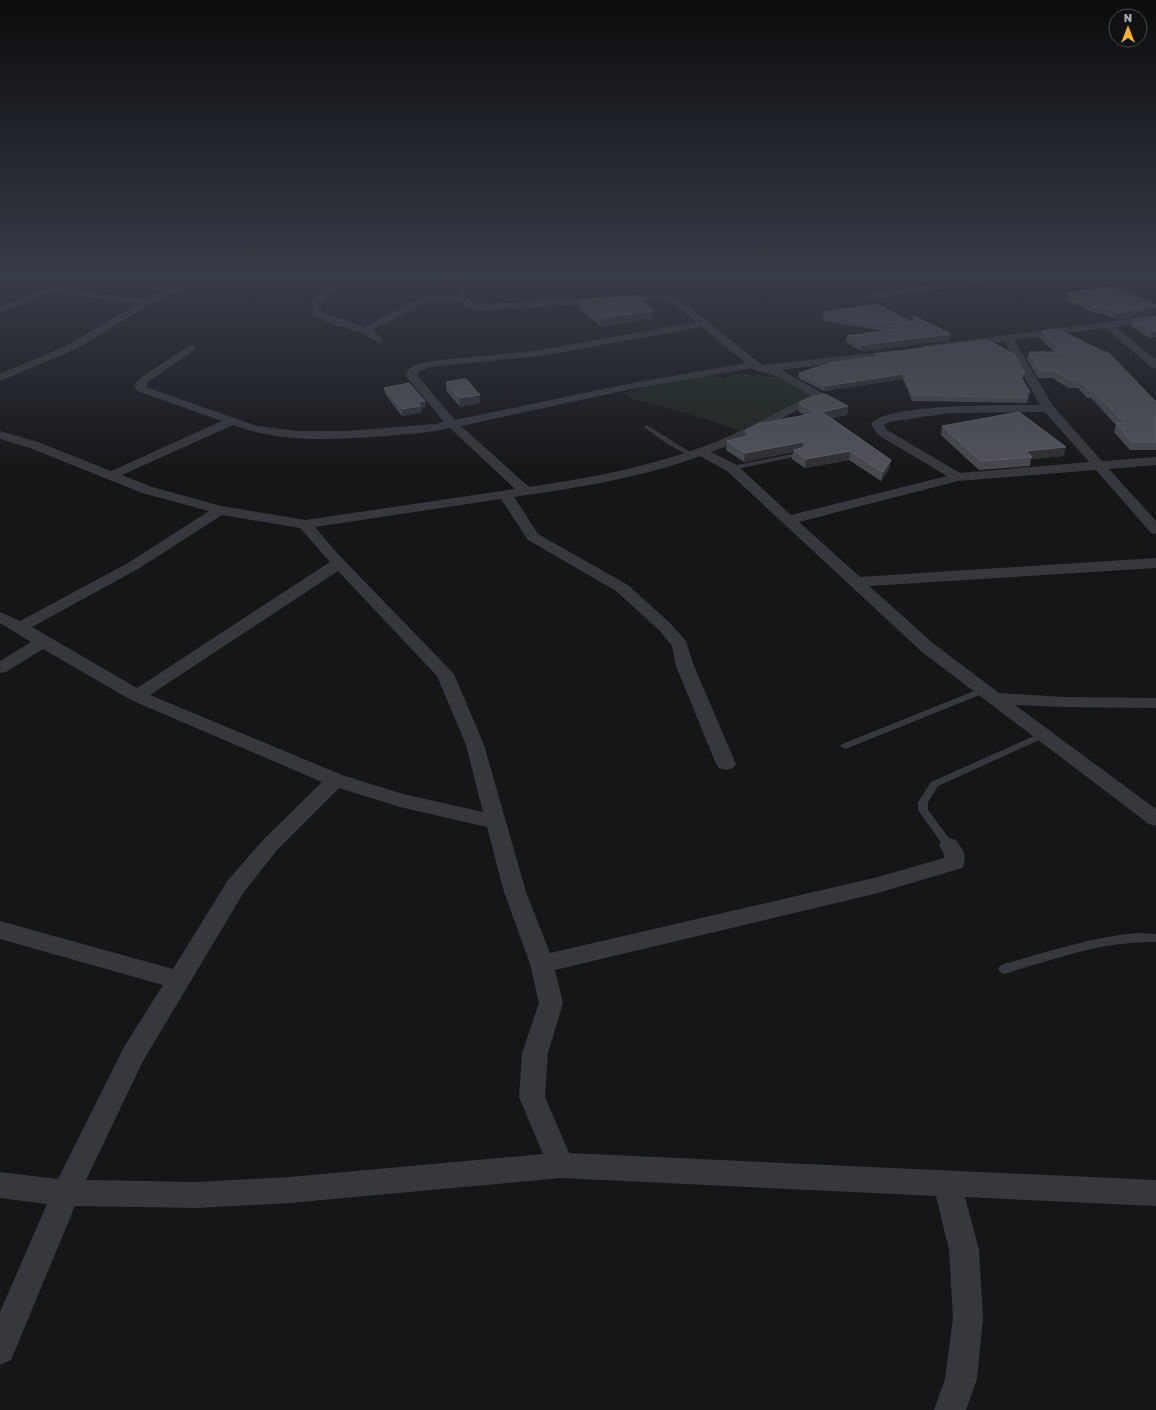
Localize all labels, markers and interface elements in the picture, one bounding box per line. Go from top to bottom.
north arrow [1108,8,1148,48]
text: N [1124,11,1132,24]

